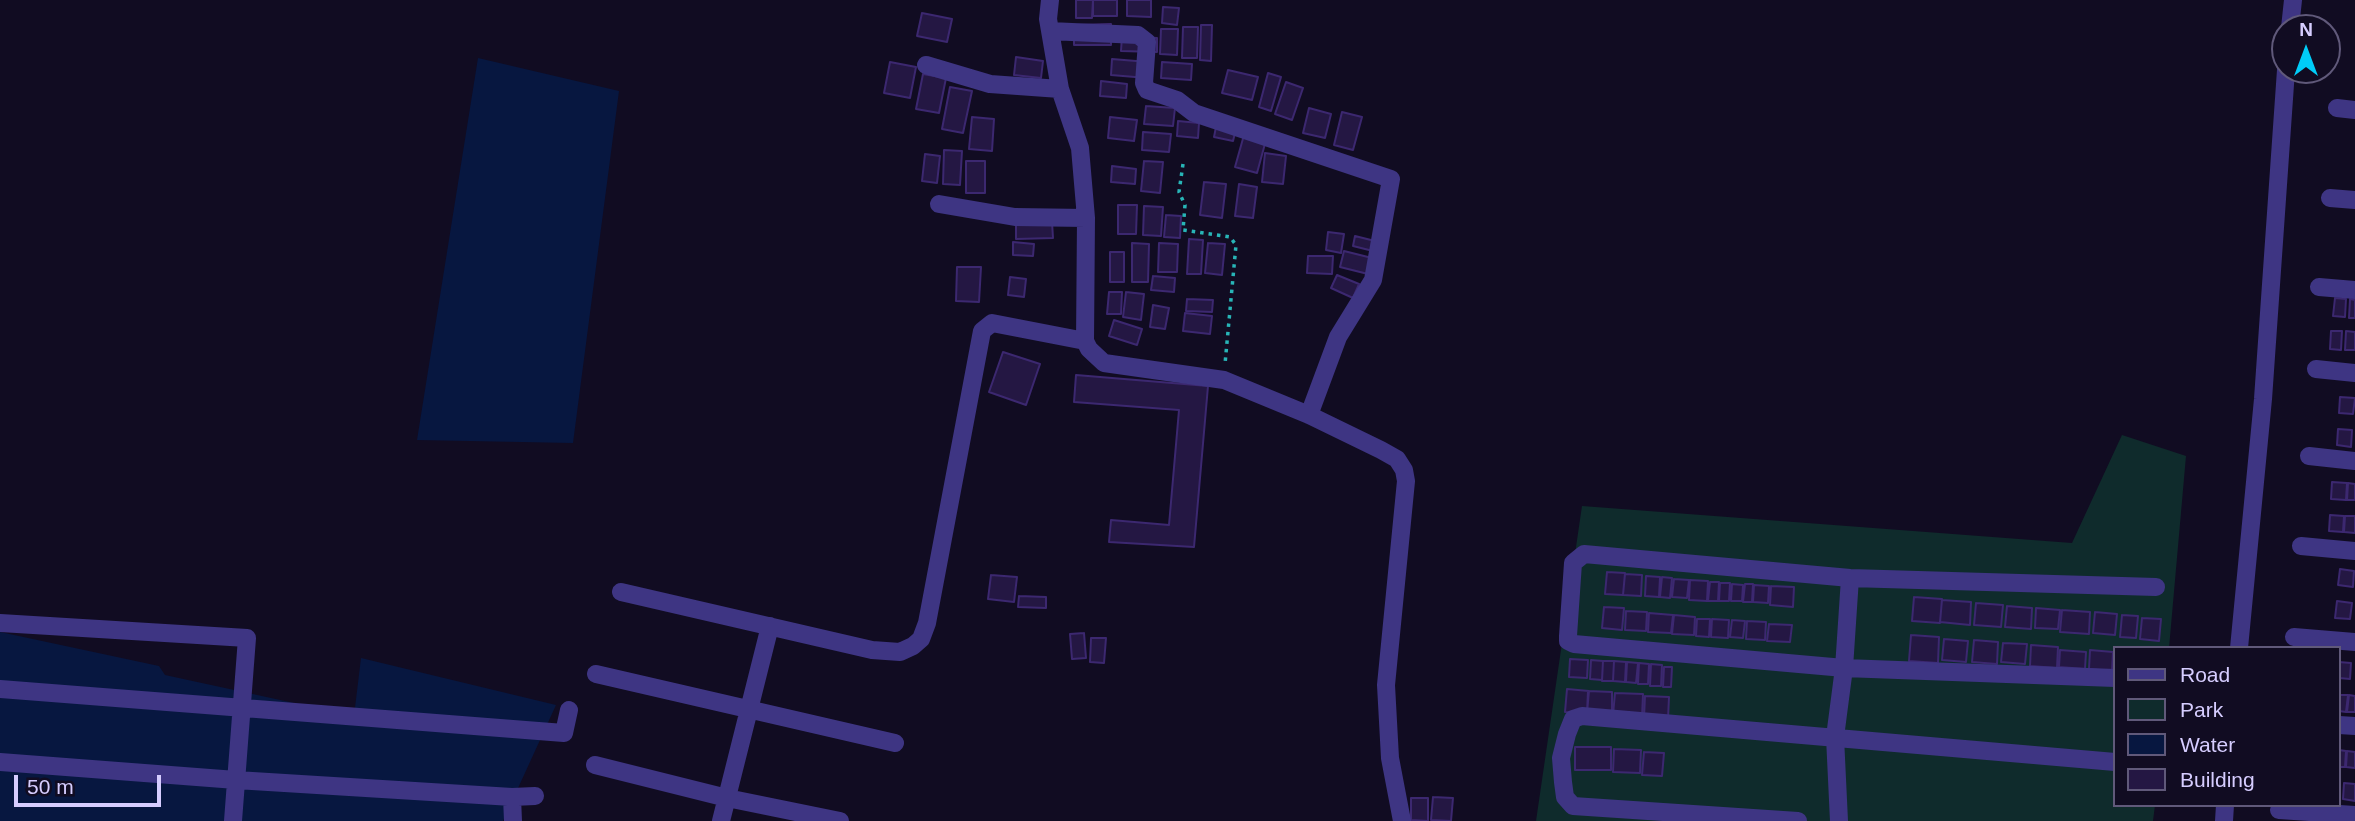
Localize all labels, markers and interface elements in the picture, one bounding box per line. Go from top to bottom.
north arrow [2271,14,2341,84]
text: N [2299,19,2313,40]
legend [2114,646,2341,807]
text: Road [2180,663,2230,686]
text: Park [2180,698,2223,721]
text: Water [2180,733,2235,756]
scale bar [18,762,164,806]
text: Building [2180,768,2255,791]
text: 50 m [27,775,74,798]

